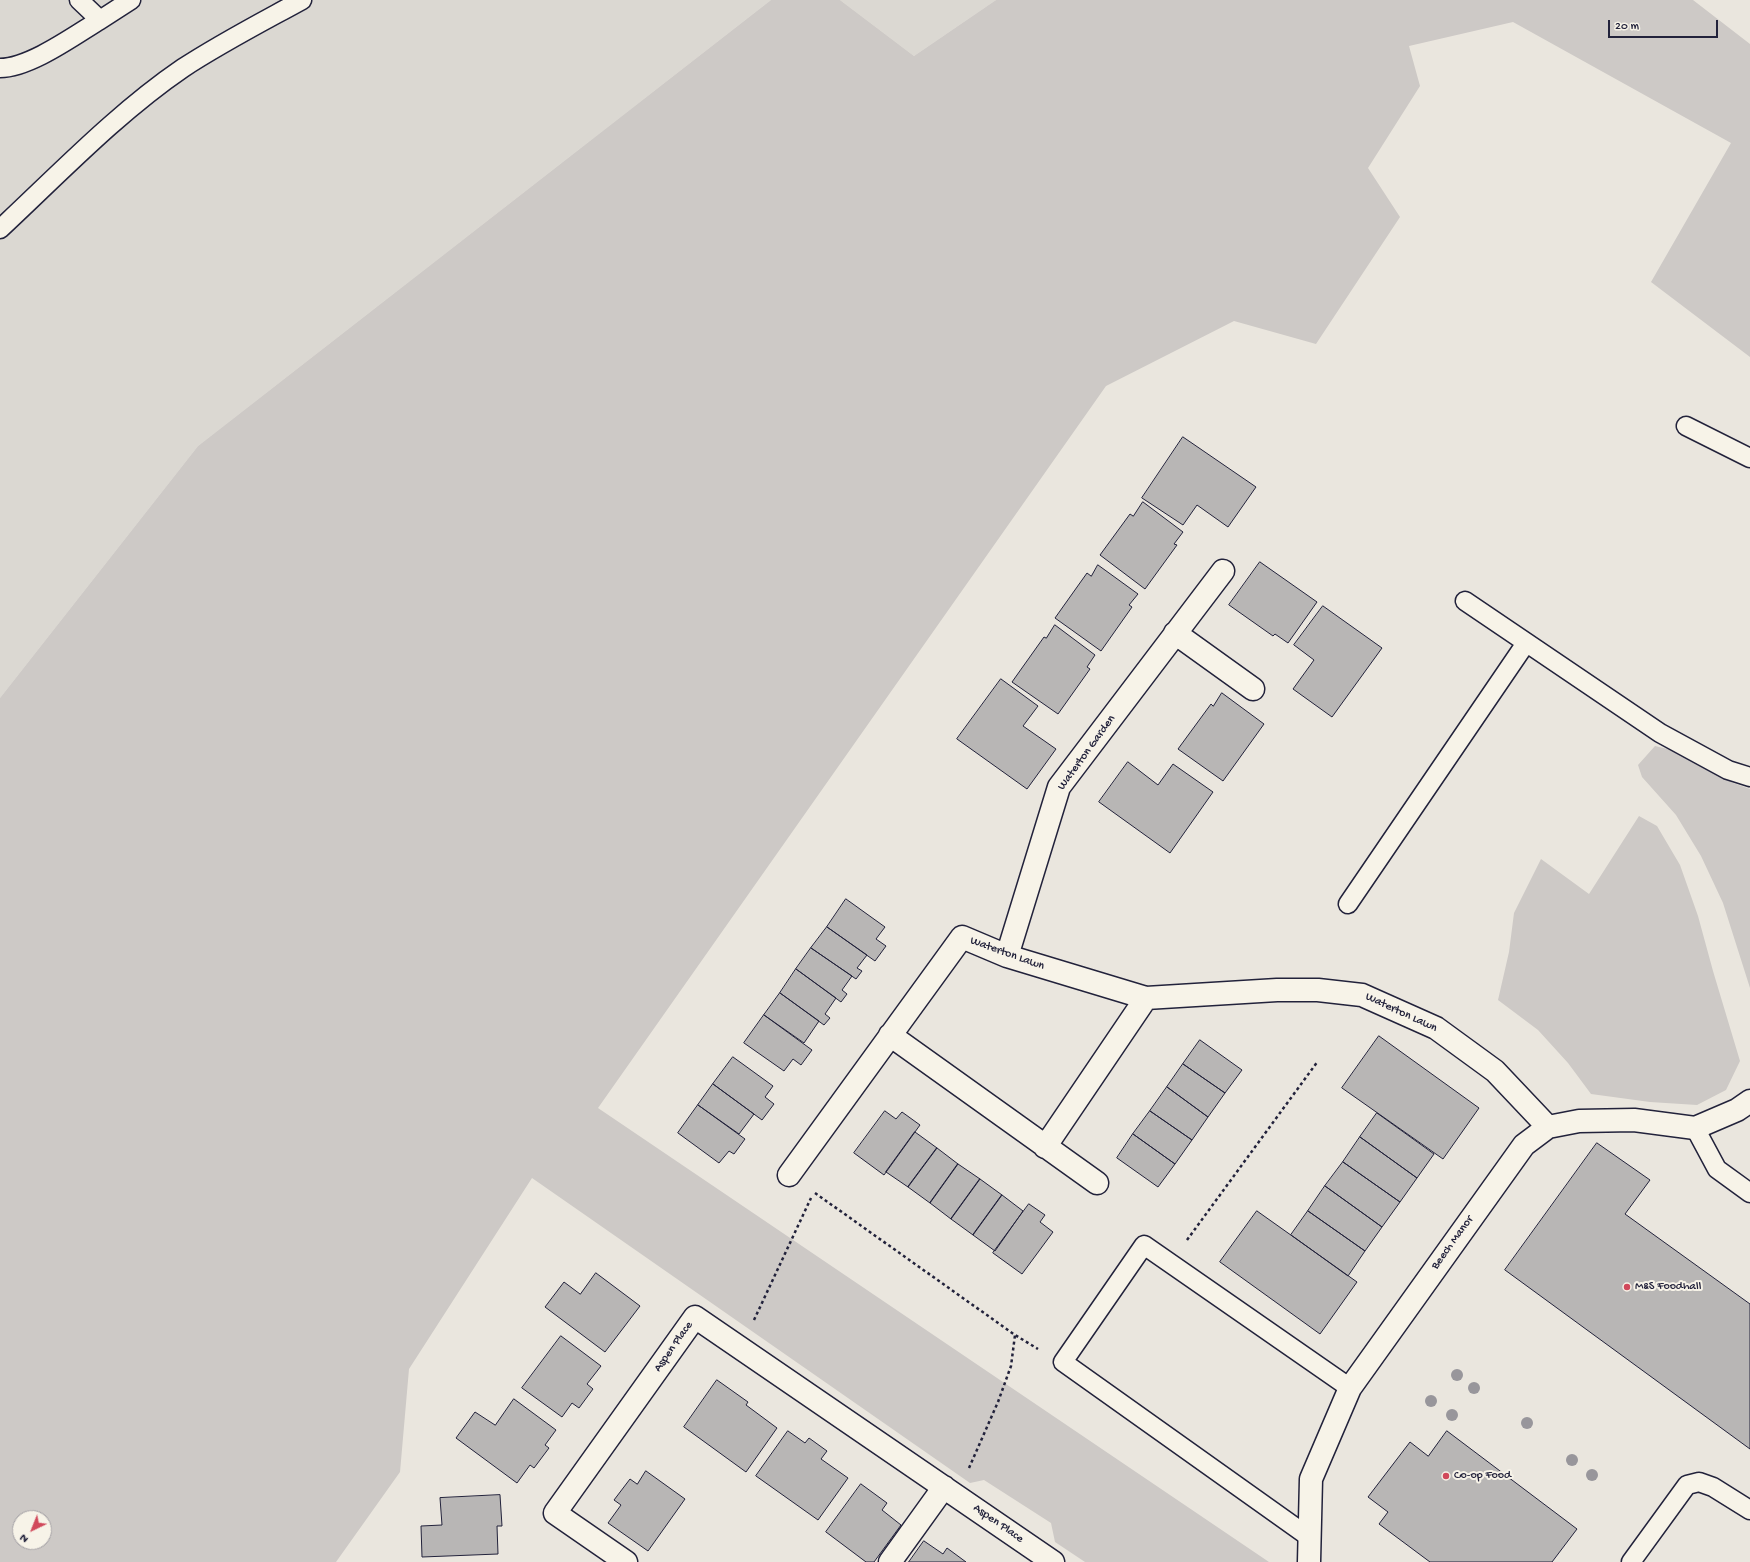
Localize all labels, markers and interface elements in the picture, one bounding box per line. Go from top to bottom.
scale bar [1610,12,1720,38]
text: 20 m [1615,20,1639,34]
street label: Waterton Garden [1055,713,1119,793]
street label: Waterton Lawn [968,934,1046,974]
street label: Waterton Lawn [1363,990,1439,1036]
street label: Beech Manor [1429,1213,1477,1273]
place label: M&S Foodhall [1635,1280,1701,1294]
marker: M&S Foodhall [1622,1282,1632,1292]
street label: Aspen Place [651,1319,697,1375]
place label: Co-op Food [1454,1469,1511,1483]
marker: Co-op Food [1441,1471,1451,1481]
street label: Aspen Place [970,1501,1026,1547]
north arrow [12,1510,52,1550]
text: N [18,1531,31,1545]

